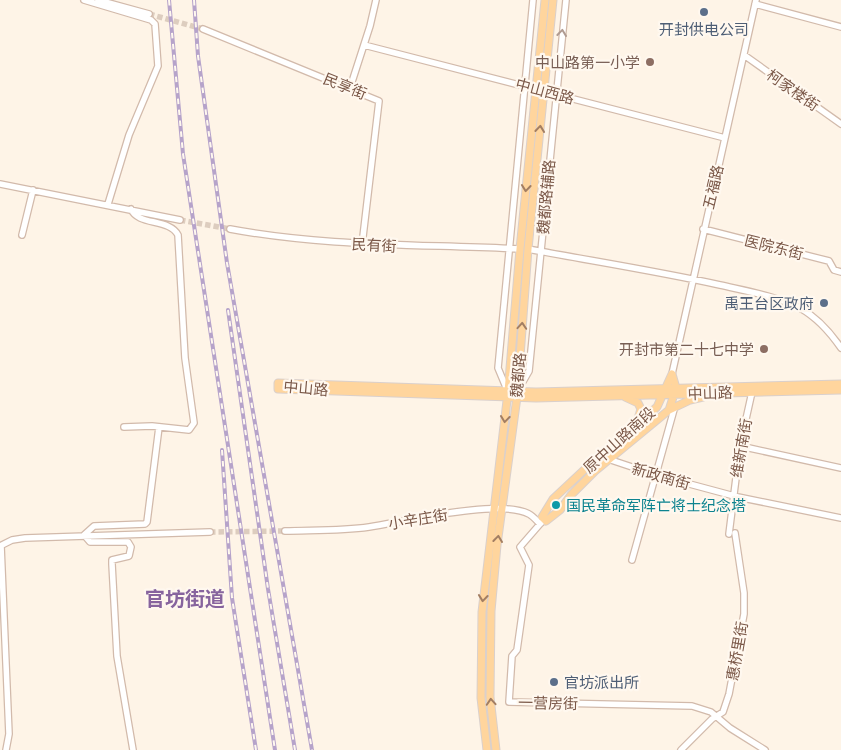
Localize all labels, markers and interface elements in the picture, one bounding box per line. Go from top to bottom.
marker: 开封供电公司 [698,6,710,18]
place label: 开封供电公司 [659,20,749,39]
one-way arrow [556,29,566,37]
place label: 中山路第一小学 [535,53,640,72]
marker: 中山路第一小学 [644,56,656,68]
street label: 柯家楼街 [763,65,823,115]
street label: 民享街 [321,69,369,103]
street label: 中山西路 [514,74,576,108]
one-way arrow [534,125,545,133]
street label: 魏都路辅路 [533,159,559,235]
street label: 五福路 [699,163,727,211]
one-way arrow [521,184,532,192]
street label: 医院东街 [743,231,805,263]
street label: 民有街 [351,234,397,256]
place label: 禹王台区政府 [724,294,814,313]
marker: 禹王台区政府 [818,297,830,309]
one-way arrow [516,322,527,330]
place label: 开封市第二十七中学 [619,340,754,359]
marker: 开封市第二十七中学 [758,343,770,355]
street label: 魏都路 [507,352,529,398]
street label: 中山路 [283,377,329,399]
street label: 中山路 [687,383,733,403]
street label: 原中山路南段 [579,403,659,477]
one-way arrow [500,415,510,424]
street label: 维新南街 [726,417,756,479]
street label: 新政南街 [630,459,692,493]
place label: 国民革命军阵亡将士纪念塔 [566,496,746,515]
marker: 国民革命军阵亡将士纪念塔 [550,499,562,511]
street label: 小辛庄街 [387,505,449,533]
one-way arrow [492,535,503,543]
district label: 官坊街道 [145,585,225,612]
one-way arrow [478,594,489,602]
street label: 惠桥里街 [722,620,752,682]
place label: 官坊派出所 [564,673,639,692]
marker: 官坊派出所 [548,676,560,688]
street label: 一营房街 [518,693,578,713]
one-way arrow [485,697,496,705]

